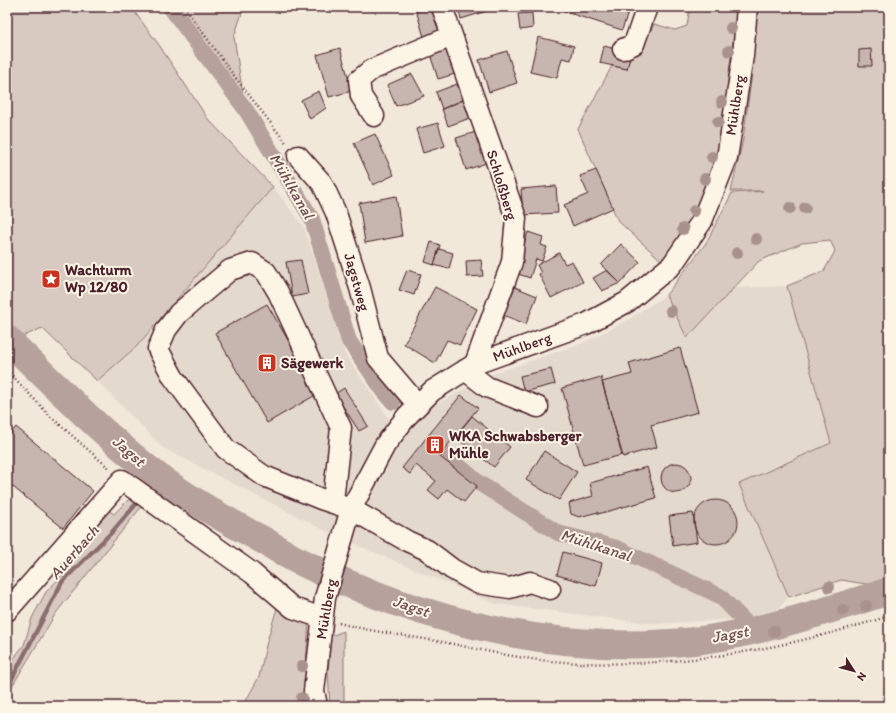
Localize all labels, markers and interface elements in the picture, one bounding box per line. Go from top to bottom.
street label: Mühlberg [721,73,749,137]
street label: Schloßberg [483,148,521,223]
water label: Mühlkanal [266,150,319,223]
street label: Jagstweg [340,251,374,314]
place label: Wachturm Wp 12/80 [65,261,133,297]
place icon: Wachturm Wp 12/80 [40,268,62,290]
street label: Mühlberg [490,328,554,366]
building icon: Sägewerk [256,352,278,374]
place label: Sägewerk [281,354,343,373]
place label: WKA Schwabsberger Mühle [449,427,583,462]
water label: Jagst [109,432,151,472]
building icon: WKA Schwabsberger Mühle [424,434,446,456]
water label: Auerbach [45,521,103,583]
water label: Mühlkanal [559,525,635,566]
street label: Mühlberg [312,577,340,641]
water label: Jagst [390,591,434,622]
water label: Jagst [710,621,752,647]
north arrow [834,651,874,691]
text: N [854,670,869,683]

